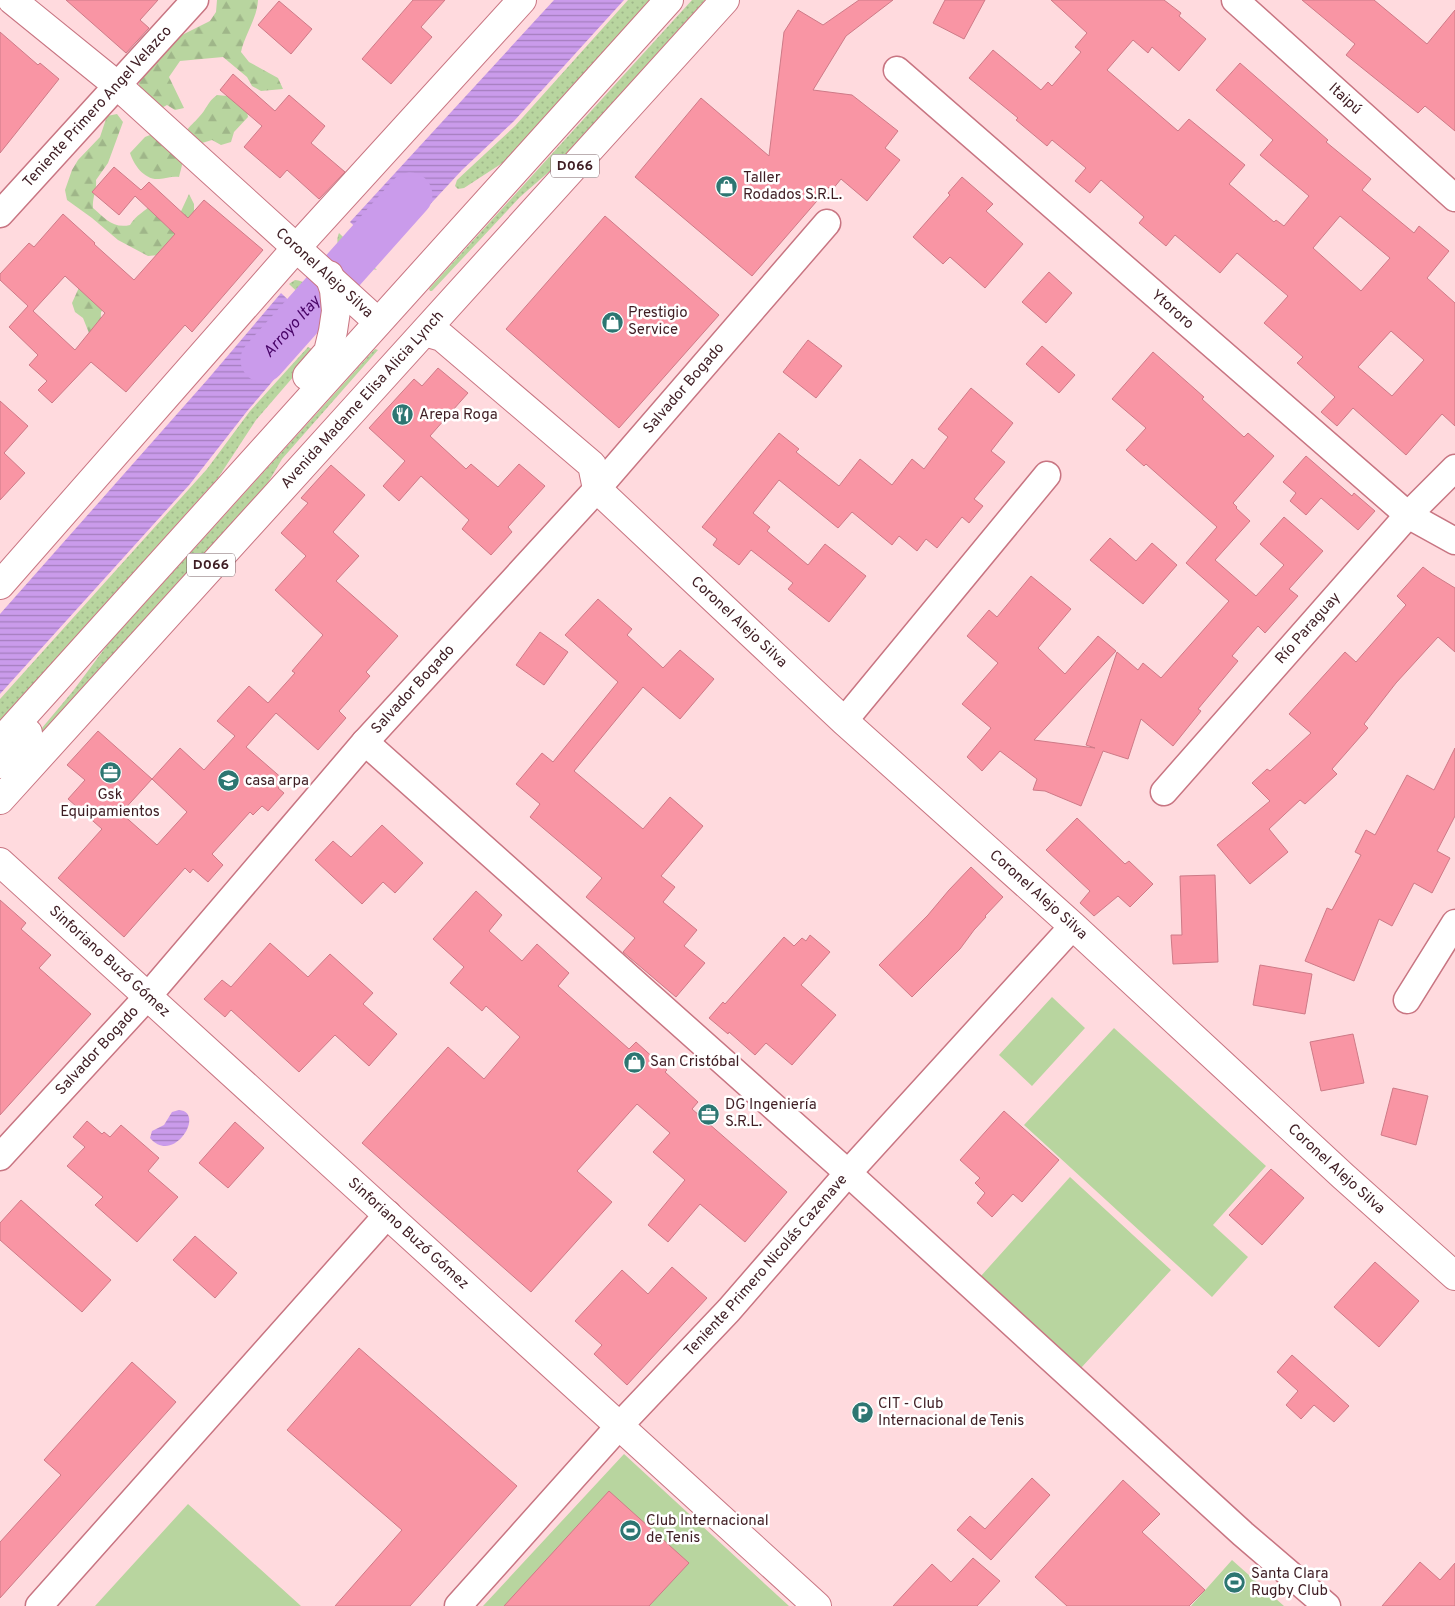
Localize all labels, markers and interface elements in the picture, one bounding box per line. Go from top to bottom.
street label: Teniente Primero Angel Velazco [19,22,176,192]
street label: Itaipú [1324,79,1366,119]
road number: D066 [551,154,599,178]
place label: Taller Rodados S.R.L. [743,169,842,205]
shop icon: Taller Rodados S.R.L. [715,175,739,199]
street label: Coronel Alejo Silva [271,224,377,322]
street label: Ytororo [1147,286,1198,334]
water label: Arroyo Itay [259,291,326,362]
place label: Prestigio Service [628,304,688,340]
street label: Avenida Madame Elisa Alicia Lynch [277,307,448,493]
shop icon: Prestigio Service [600,310,624,334]
street label: Salvador Bogado [639,339,729,438]
restaurant icon: Arepa Roga [391,403,415,427]
place label: Arepa Roga [419,406,498,425]
road number: D066 [187,554,235,576]
street label: Coronel Alejo Silva [687,572,791,672]
street label: Río Paraguay [1271,589,1345,668]
street label: Salvador Bogado [367,641,459,738]
office icon: Gsk Equipamientos [98,760,122,784]
school or university icon: casa arpa [217,769,241,793]
place label: casa arpa [245,772,309,791]
place label: Gsk Equipamientos [60,786,160,822]
street label: Coronel Alejo Silva [985,846,1091,944]
street label: Sinforiano Buzó Gómez [45,902,174,1022]
street label: Salvador Bogado [52,1002,143,1100]
shop icon: San Cristóbal [622,1050,646,1074]
place label: San Cristóbal [650,1053,740,1072]
place label: DG Ingeniería S.R.L. [725,1096,817,1132]
office icon: DG Ingeniería S.R.L. [697,1102,721,1126]
street label: Coronel Alejo Silva [1283,1120,1389,1218]
street label: Teniente Primero Nicolás Cazenave [680,1171,852,1361]
street label: Sinforiano Buzó Gómez [344,1174,473,1294]
place label: CIT - Club Internacional de Tenis [878,1395,1024,1431]
parking icon: CIT - Club Internacional de Tenis [850,1401,874,1425]
place label: Club Internacional de Tenis [646,1512,769,1548]
sports icon: Club Internacional de Tenis [618,1518,642,1542]
place label: Santa Clara Rugby Club [1251,1565,1328,1601]
sports icon: Santa Clara Rugby Club [1223,1571,1247,1595]

